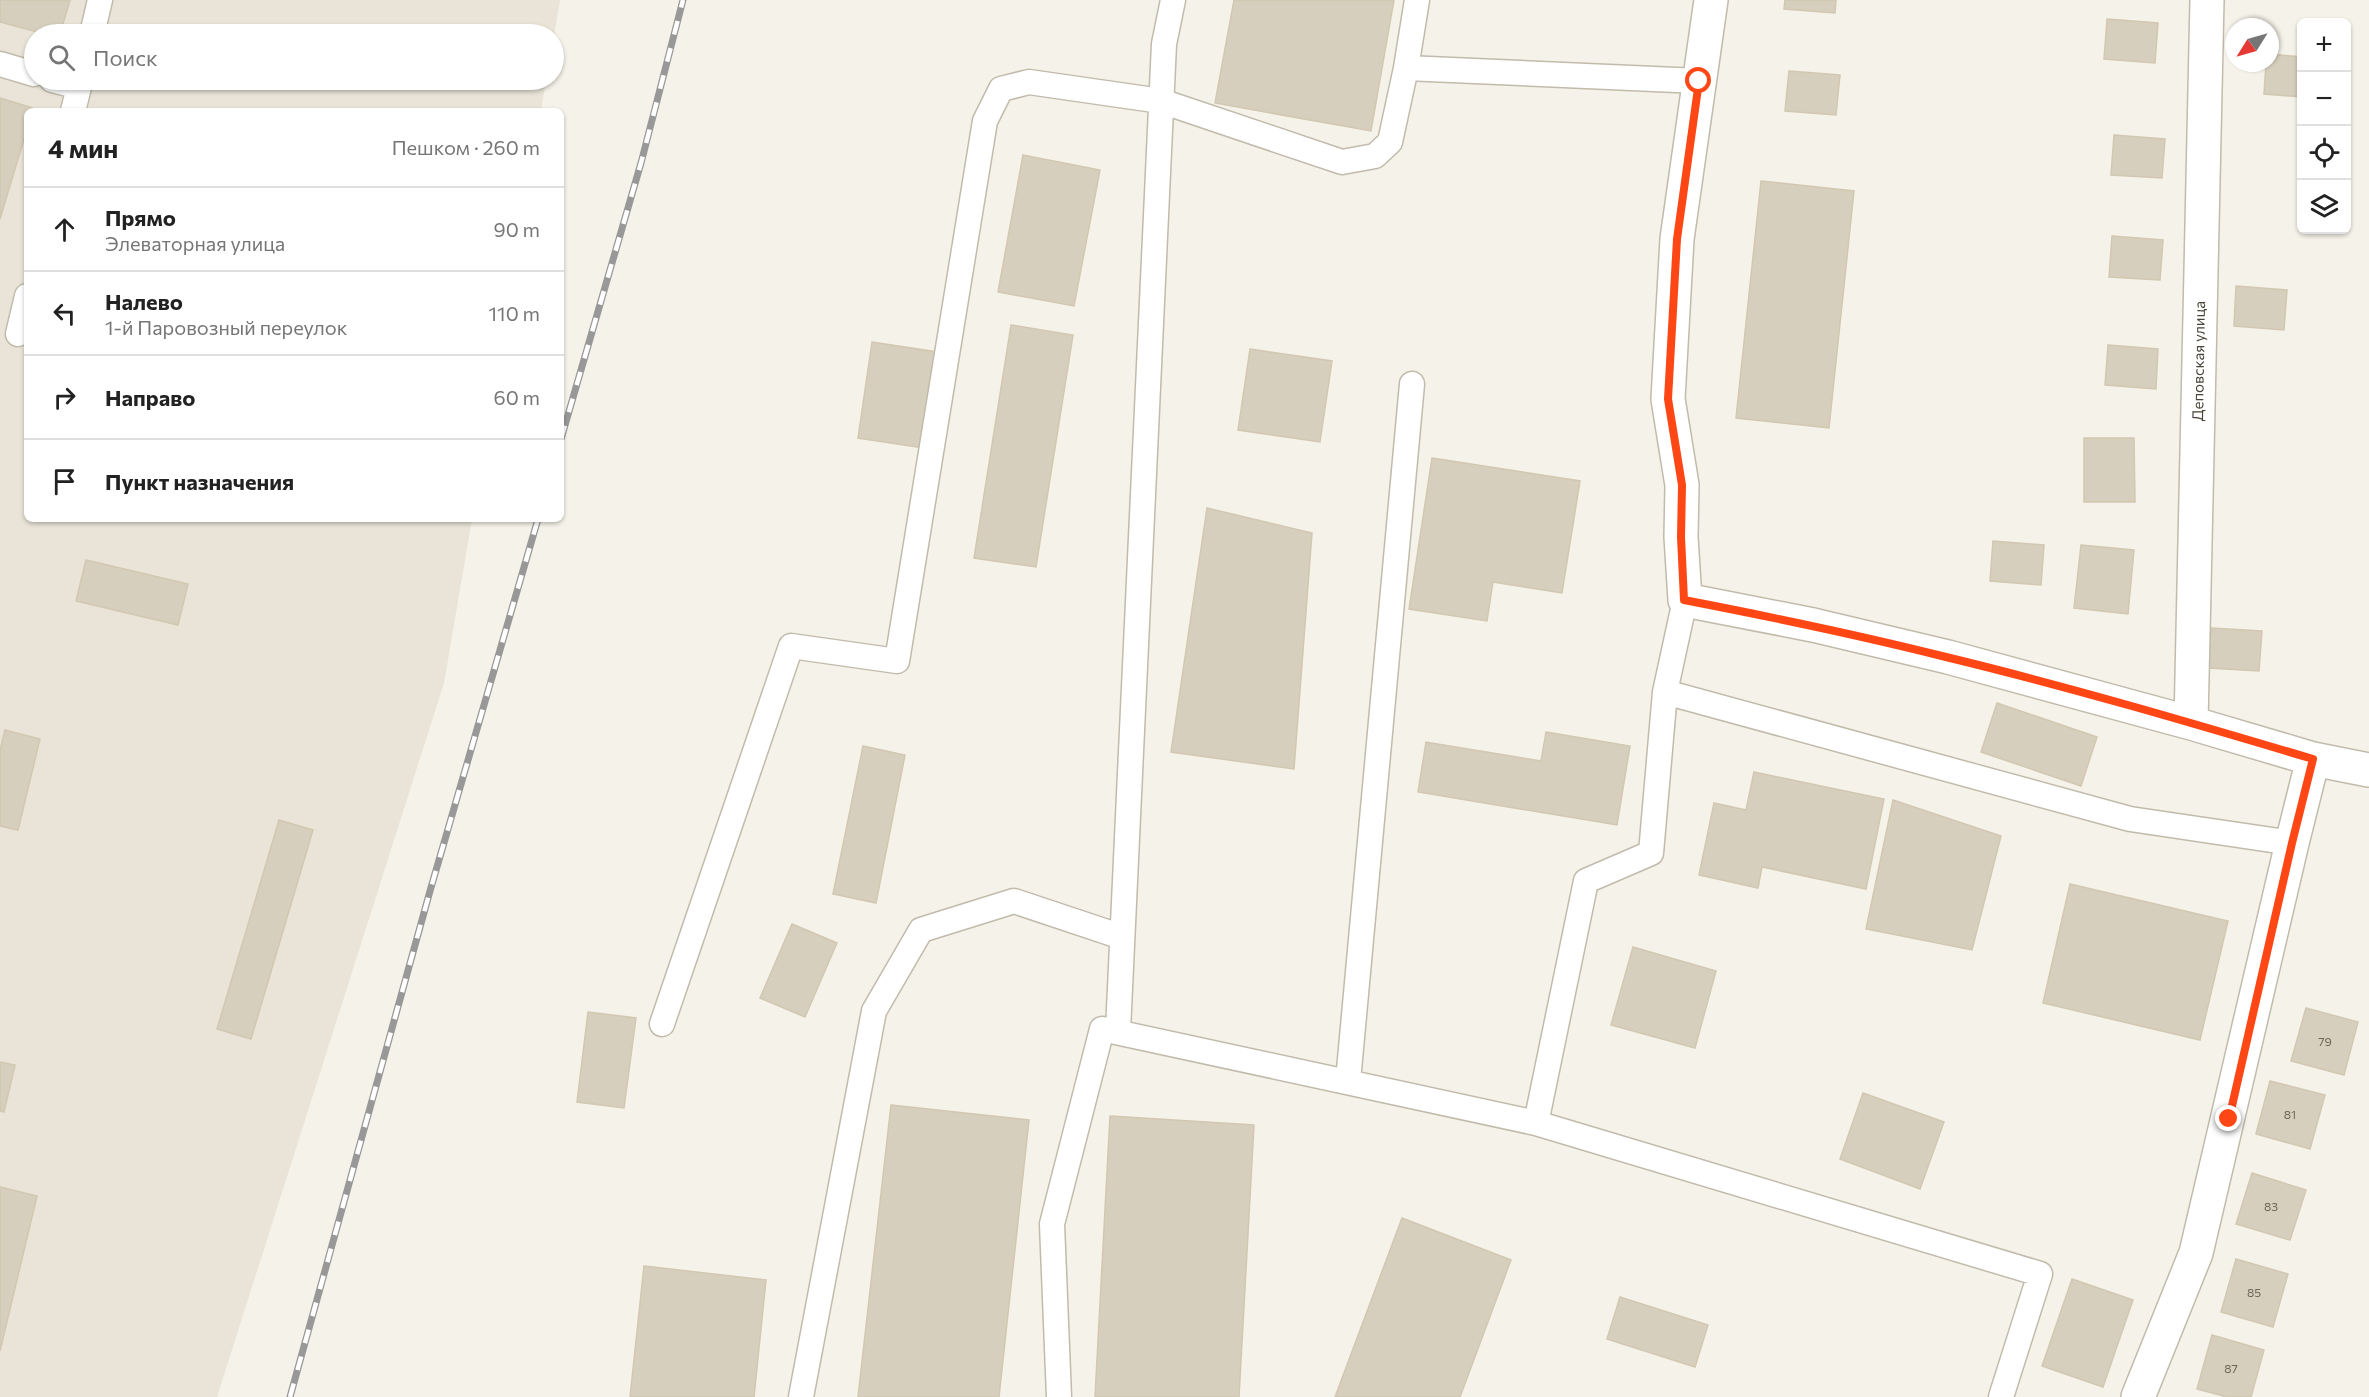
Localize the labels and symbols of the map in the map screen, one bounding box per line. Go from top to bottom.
north arrow [2225,18,2279,72]
route start [1685,67,1711,93]
street label: Деповская улица [2188,301,2208,421]
house number: 79 [2318,1034,2332,1048]
route end [2215,1105,2241,1131]
house number: 81 [2284,1107,2296,1121]
house number: 83 [2264,1199,2278,1213]
house number: 85 [2247,1285,2261,1299]
house number: 87 [2224,1361,2238,1375]

